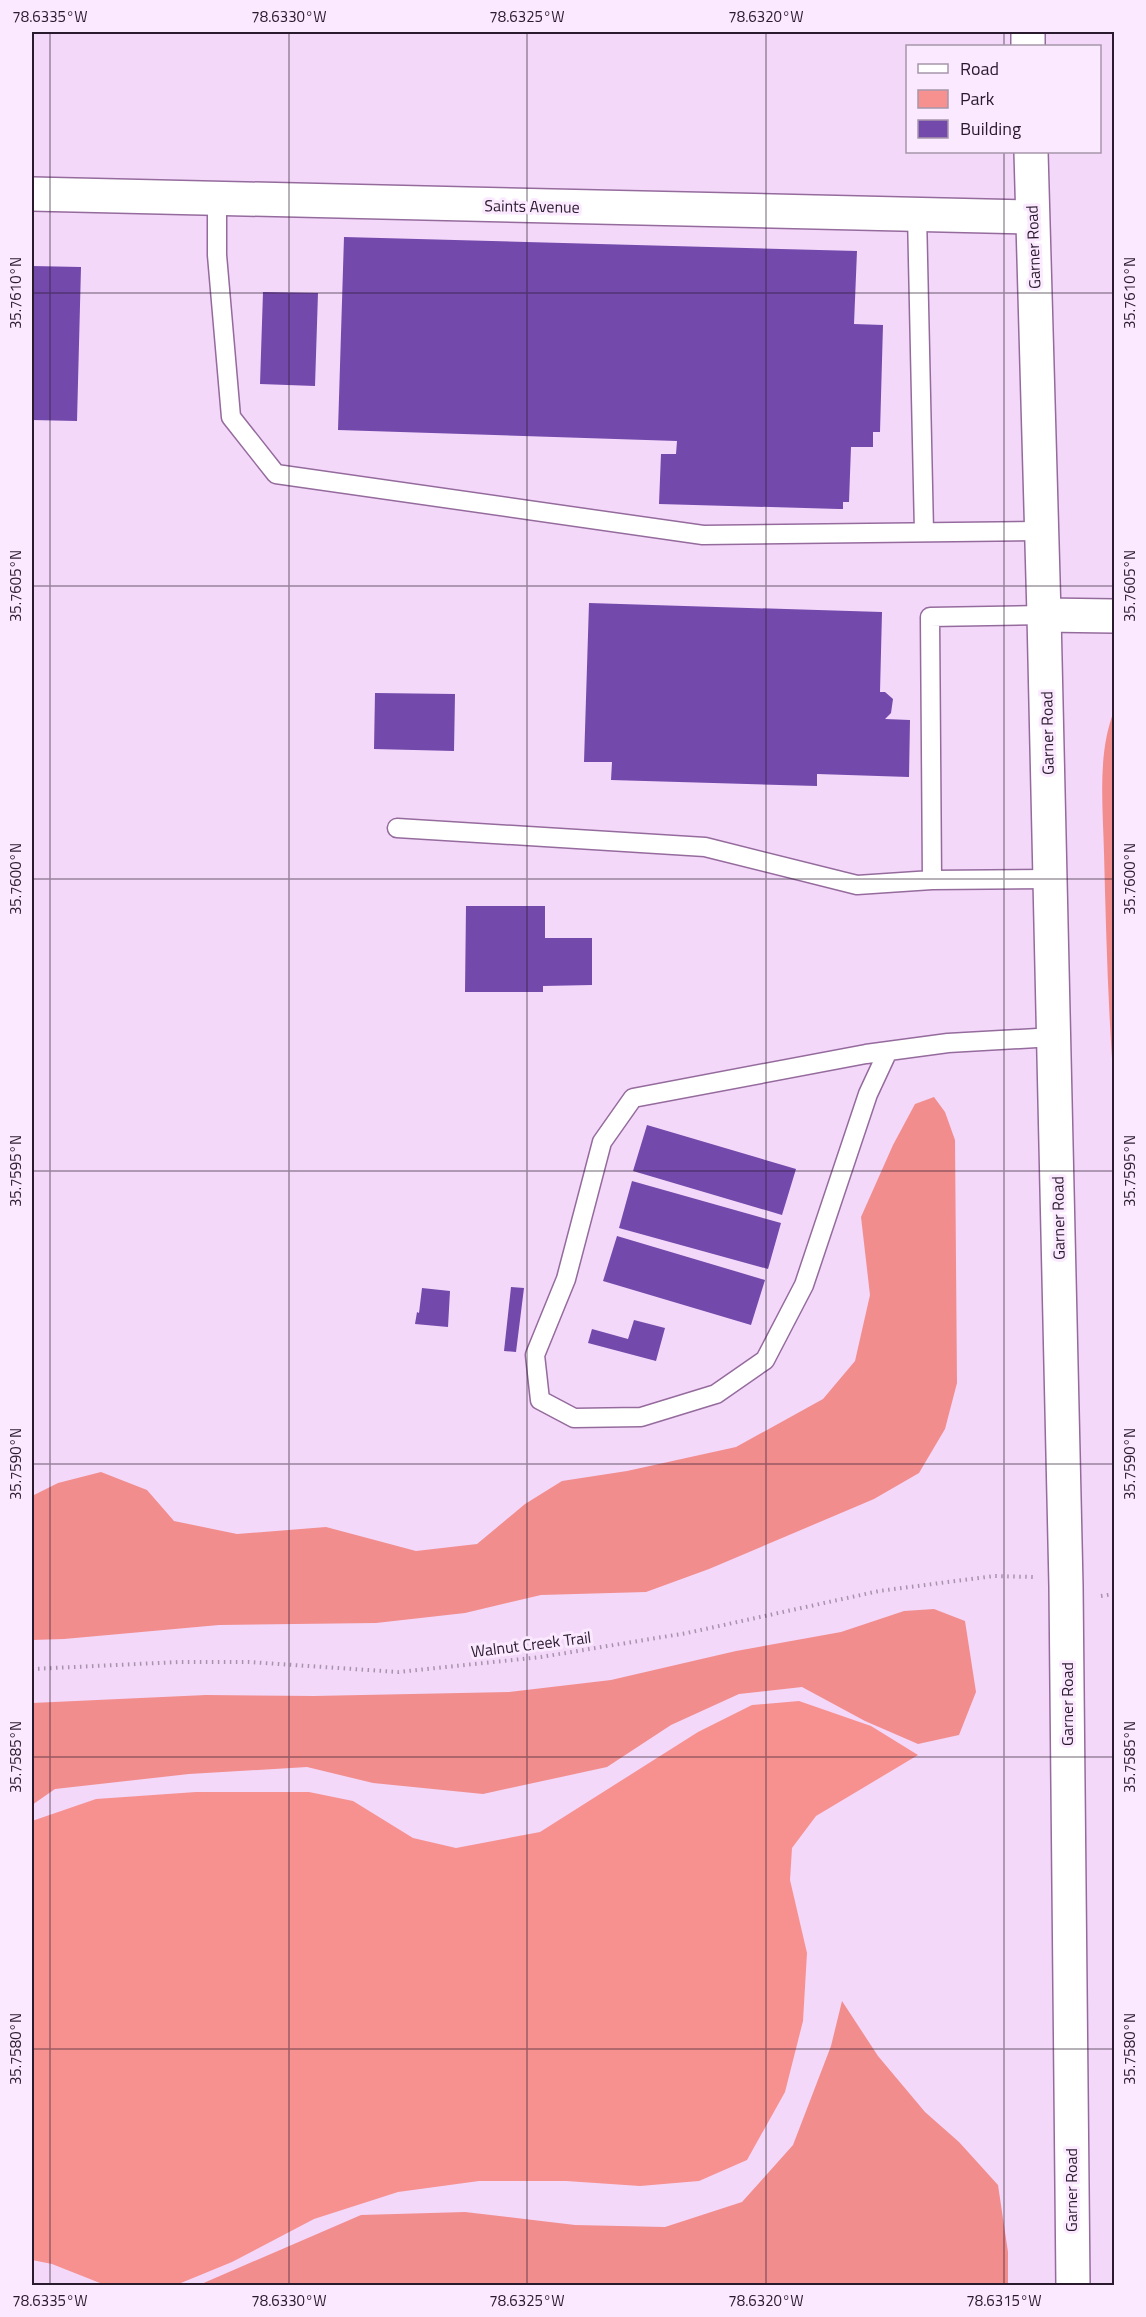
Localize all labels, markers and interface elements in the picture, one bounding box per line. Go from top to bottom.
text: 78.6335°W [12,5,88,28]
text: 78.6330°W [251,5,327,28]
text: 78.6325°W [489,5,565,28]
text: 78.6320°W [728,5,804,28]
legend [906,45,1101,153]
text: Road [960,55,999,82]
text: Park [960,85,995,112]
text: Building [960,115,1021,142]
street label: Saints Avenue [484,193,580,219]
street label: Garner Road [1020,205,1046,289]
text: 35.7610°N [4,257,27,329]
text: 35.7610°N [1118,257,1141,329]
text: 35.7605°N [4,550,27,622]
text: 35.7605°N [1118,550,1141,622]
street label: Garner Road [1034,691,1060,775]
text: 35.7600°N [4,843,27,915]
text: 35.7600°N [1118,843,1141,915]
text: 35.7595°N [4,1135,27,1207]
text: 35.7595°N [1118,1135,1141,1207]
street label: Garner Road [1045,1176,1071,1260]
text: 35.7590°N [4,1428,27,1500]
text: 35.7590°N [1118,1428,1141,1500]
street label: Walnut Creek Trail [469,1625,593,1663]
street label: Garner Road [1055,1662,1079,1746]
text: 35.7585°N [4,1721,27,1793]
text: 35.7585°N [1118,1721,1141,1793]
text: 35.7580°N [4,2013,27,2085]
text: 35.7580°N [1118,2013,1141,2085]
street label: Garner Road [1059,2148,1083,2232]
text: 78.6335°W [12,2289,88,2312]
text: 78.6330°W [251,2289,327,2312]
text: 78.6325°W [489,2289,565,2312]
text: 78.6320°W [728,2289,804,2312]
text: 78.6315°W [966,2289,1042,2312]

